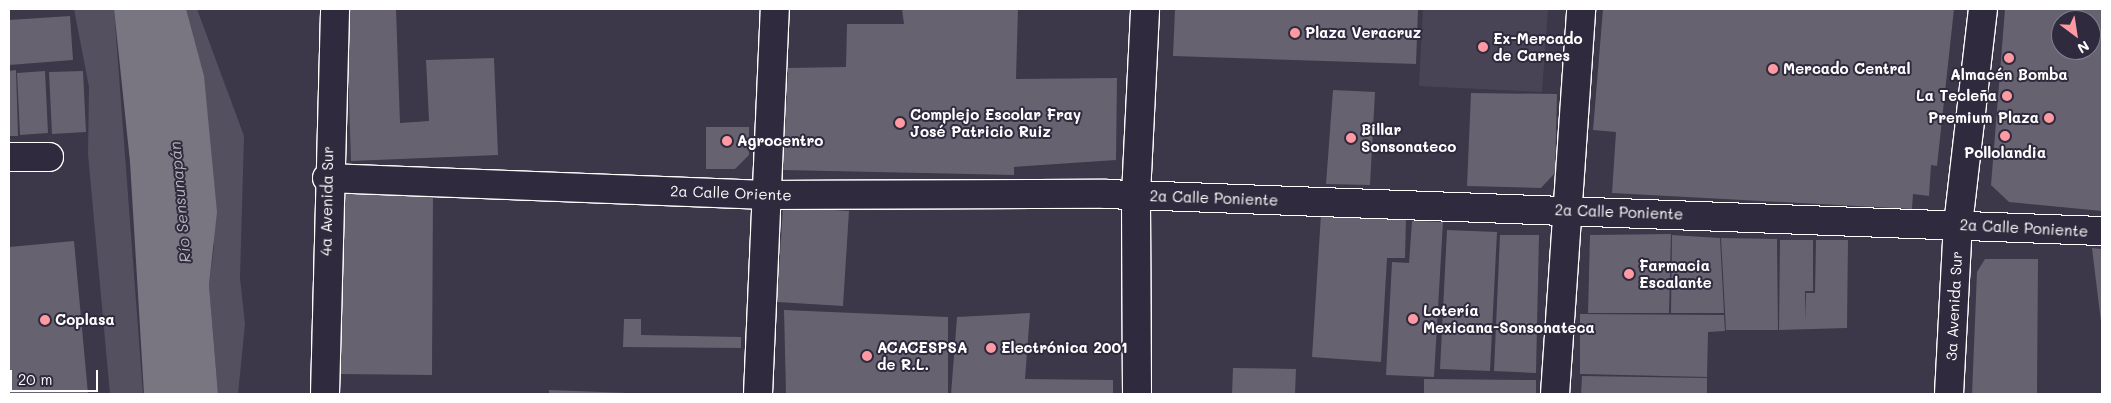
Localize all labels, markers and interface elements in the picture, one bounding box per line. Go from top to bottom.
north arrow [2051,10,2101,60]
place label: Plaza Veracruz [1305,24,1421,42]
marker: Plaza Veracruz [1289,27,1301,39]
place label: Ex-Mercado de Carnes [1493,29,1582,64]
text: N [2074,37,2093,58]
marker: Ex-Mercado de Carnes [1477,41,1489,53]
marker: Almacén Bomba [2003,52,2015,64]
place label: Mercado Central [1783,60,1910,78]
marker: Mercado Central [1767,63,1779,75]
place label: Almacén Bomba [1950,66,2068,84]
place label: La Tecleña [1916,87,1997,105]
marker: La Tecleña [2001,90,2013,102]
place label: Complejo Escolar Fray José Patricio Ruiz [910,105,1081,140]
place label: Premium Plaza [1928,109,2039,127]
marker: Premium Plaza [2043,112,2055,124]
marker: Complejo Escolar Fray José Patricio Ruiz [894,117,906,129]
place label: Billar Sonsonateco [1361,120,1456,155]
marker: Pollolandia [1999,130,2011,142]
place label: Agrocentro [737,132,823,150]
marker: Billar Sonsonateco [1345,132,1357,144]
marker: Agrocentro [721,135,733,147]
water label: Río Sensunapán [165,141,195,263]
place label: Pollolandia [1964,144,2046,162]
street label: 4a Avenida Sur [317,146,337,256]
street label: 2a Calle Oriente [670,182,792,204]
street label: 2a Calle Poniente [1149,187,1279,209]
street label: 2a Calle Poniente [1554,201,1684,223]
street label: 2a Calle Poniente [1959,216,2089,240]
street label: 3a Avenida Sur [1942,251,1966,361]
place label: Farmacia Escalante [1639,256,1712,291]
marker: Farmacia Escalante [1623,268,1635,280]
place label: Lotería Mexicana-Sonsonateca [1423,301,1595,336]
place label: Coplasa [55,311,115,329]
marker: Lotería Mexicana-Sonsonateca [1407,313,1419,325]
marker: Coplasa [39,314,51,326]
place label: ACACESPSA de R.L. [877,338,967,373]
place label: Electrónica 2001 [1001,339,1128,357]
marker: Electrónica 2001 [985,342,997,354]
marker: ACACESPSA de R.L. [861,350,873,362]
scale bar [12,360,100,392]
text: 20 m [18,369,52,389]

